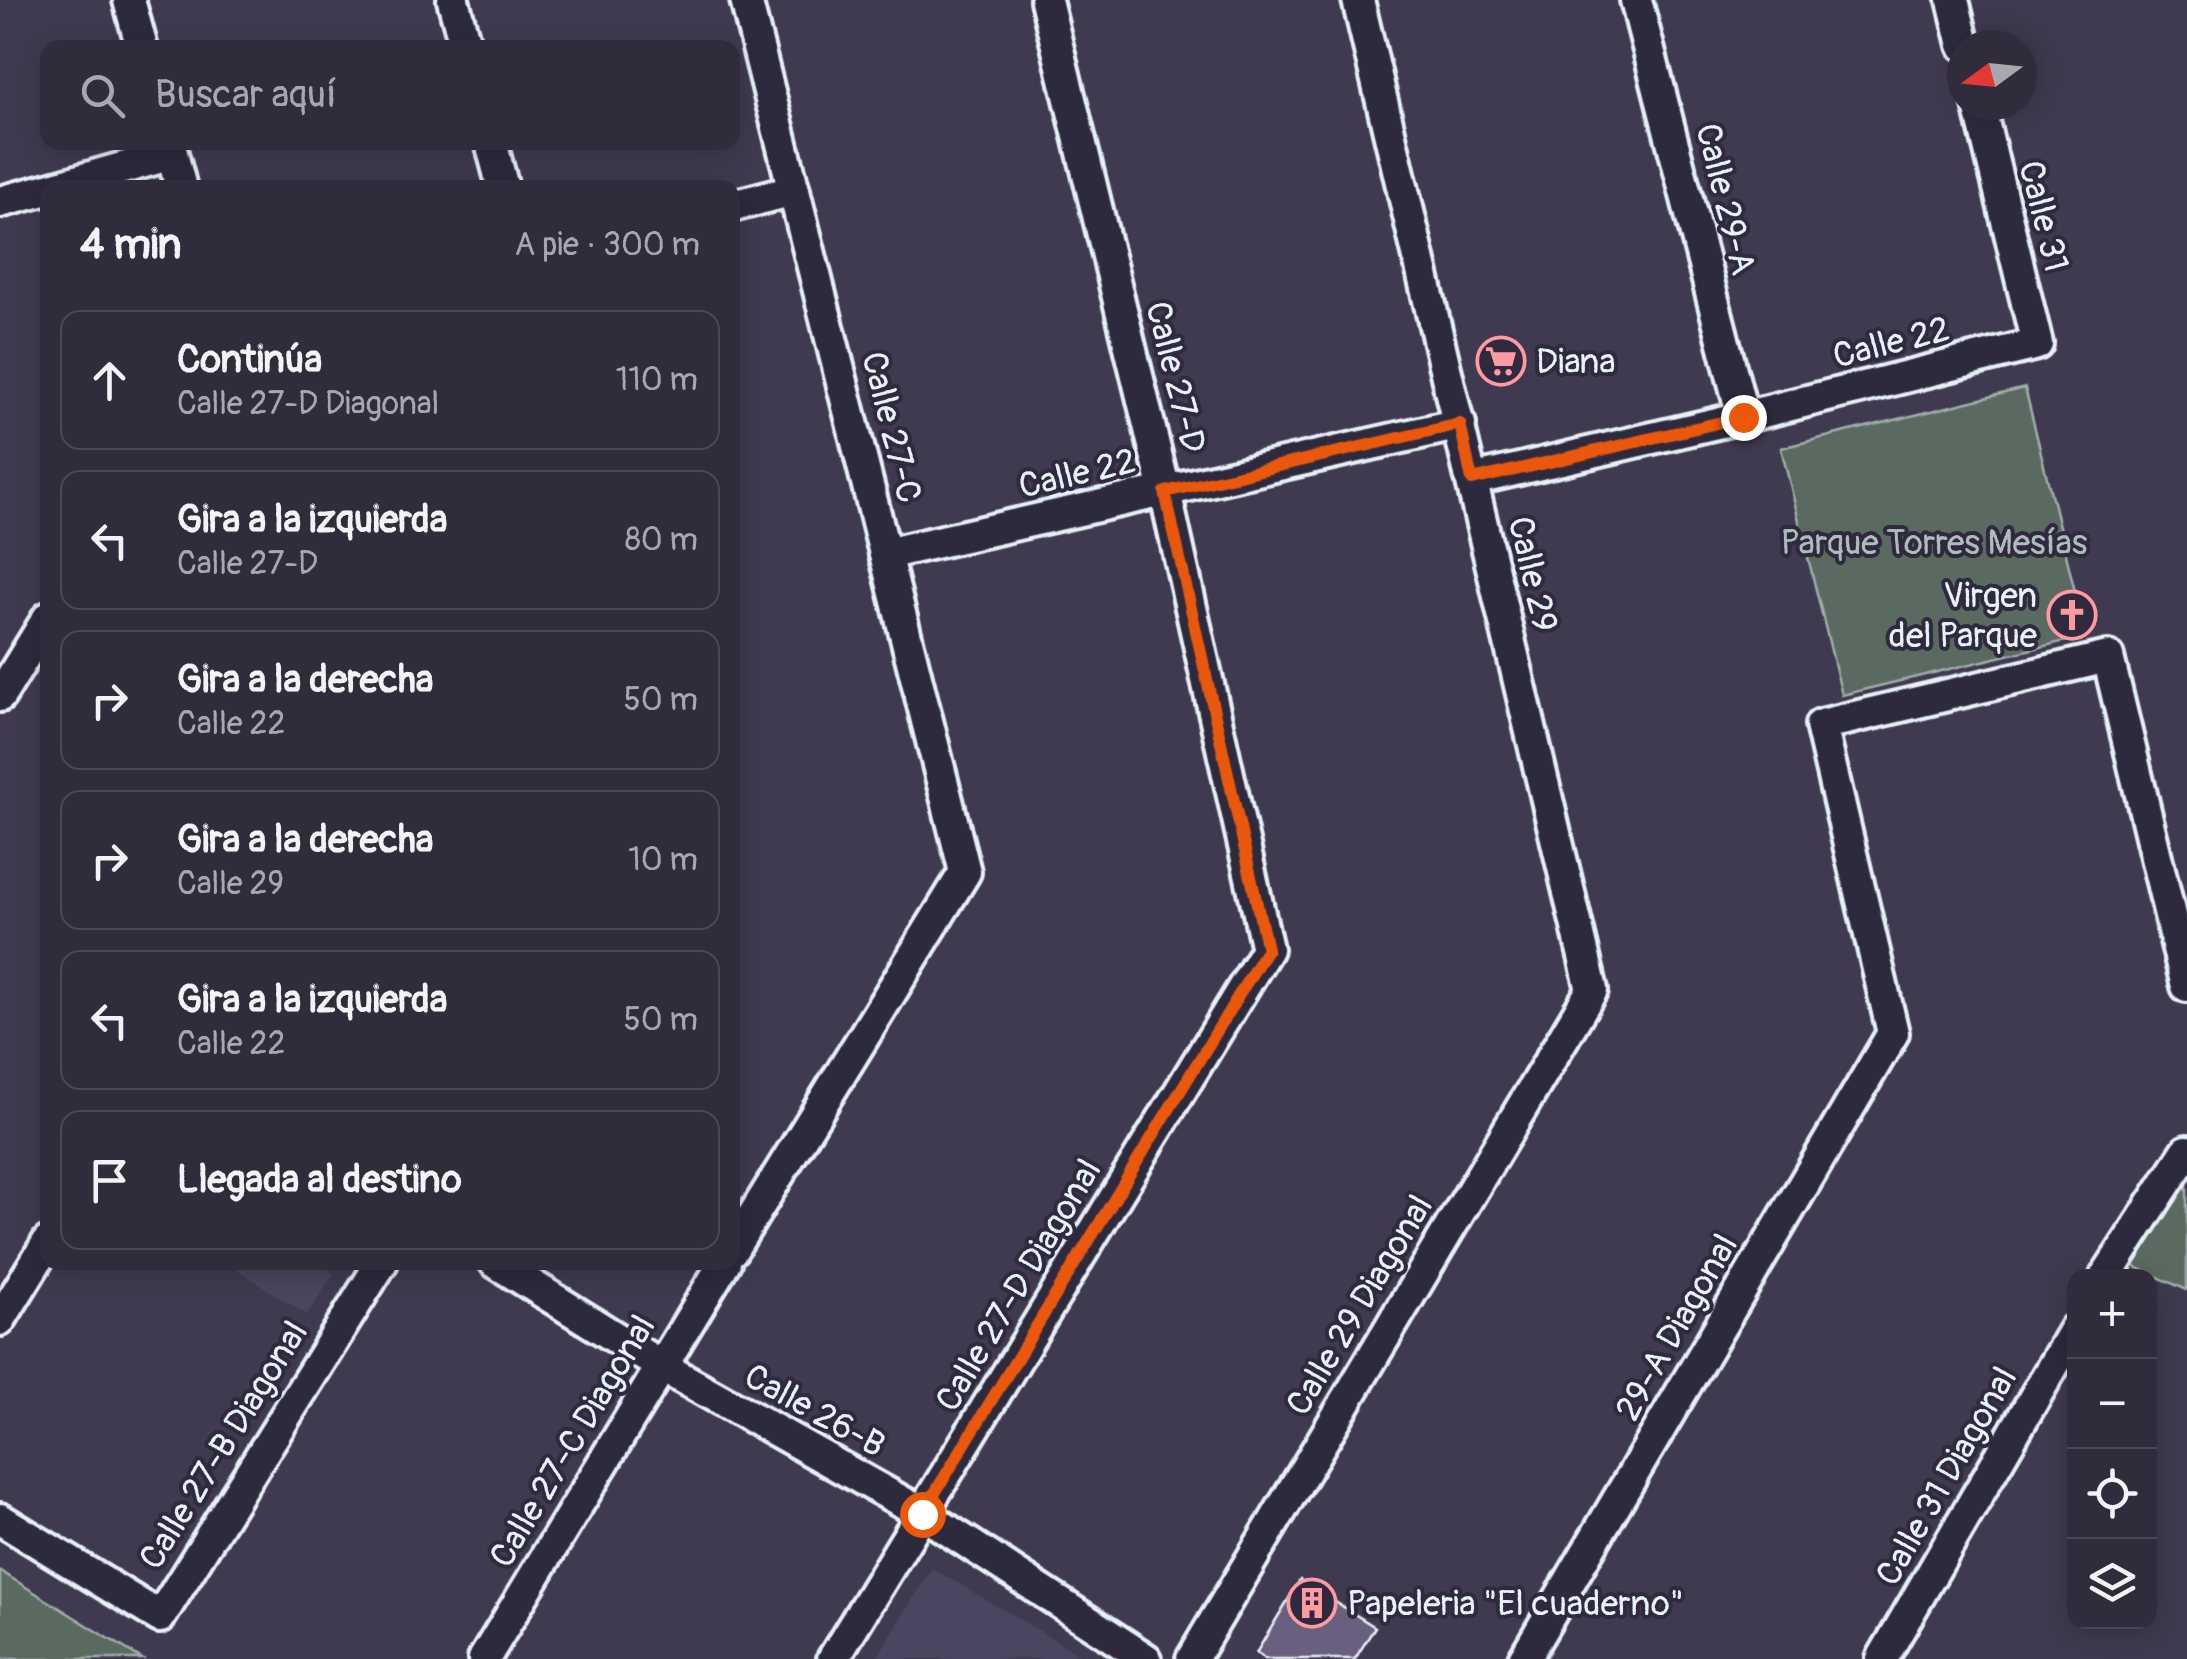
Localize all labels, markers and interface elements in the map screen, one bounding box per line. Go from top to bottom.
north arrow [1947,30,2037,120]
search box [40,40,740,150]
icon: search [75,68,130,123]
text: Buscar aquí [155,71,337,119]
street label: Calle 29-A [1685,119,1765,280]
street label: Calle 31 [2008,156,2078,276]
text: 4 min [80,219,182,271]
text: A pie · 300 m [515,225,700,265]
street label: Calle 27-D [1135,297,1215,457]
street label: Calle 22 [1828,307,1954,379]
supermarket icon: Diana [1475,335,1527,387]
text: Continúa [177,336,322,384]
place label: Diana [1536,340,1616,384]
street label: Calle 27-C [851,347,931,507]
icon: ahead [82,353,137,408]
text: 110 m [616,360,698,400]
text: Calle 27-D Diagonal [177,384,439,424]
route end [1721,395,1767,441]
street label: Calle 22 [1015,439,1140,509]
text: Gira a la izquierda [177,496,447,544]
street label: Calle 29 [1497,512,1567,636]
icon: left [82,513,137,568]
text: 80 m [625,520,698,560]
park label: Parque Torres Mesías [1781,521,2088,565]
text: Calle 27-D [177,544,318,584]
place label: Virgen del Parque [1888,574,2037,658]
church icon: Virgen del Parque [2046,589,2098,641]
text: Gira a la derecha [177,656,433,704]
icon: right [82,673,137,728]
text: 50 m [623,680,698,720]
text: Calle 22 [177,704,285,744]
text: Gira a la derecha [177,816,433,864]
icon: right [82,833,137,888]
text: 10 m [628,840,698,880]
text: Calle 29 [177,864,284,904]
text: Gira a la izquierda [177,976,447,1024]
icon: left [82,993,137,1048]
text: 50 m [623,1000,698,1040]
text: Calle 22 [177,1024,285,1064]
street label: Calle 27-D Diagonal [926,1151,1112,1420]
icon: arrive [82,1153,137,1208]
text: Llegada al destino [177,1156,462,1204]
street label: Calle 29 Diagonal [1277,1187,1443,1424]
street label: 29-A Diagonal [1606,1227,1748,1428]
map controls [2067,1269,2157,1629]
button: + [2067,1269,2157,1359]
street label: Calle 27-C Diagonal [480,1307,665,1576]
street label: Calle 27-B Diagonal [130,1313,318,1578]
street label: Calle 26-B [736,1354,893,1467]
street label: Calle 31 Diagonal [1867,1359,2027,1594]
button: − [2067,1359,2157,1449]
button: locate [2067,1449,2157,1539]
route start [900,1492,946,1538]
button: layers [2067,1539,2157,1629]
building icon: Papeleria "El cuaderno" [1286,1577,1338,1629]
place label: Papeleria "El cuaderno" [1347,1582,1684,1626]

